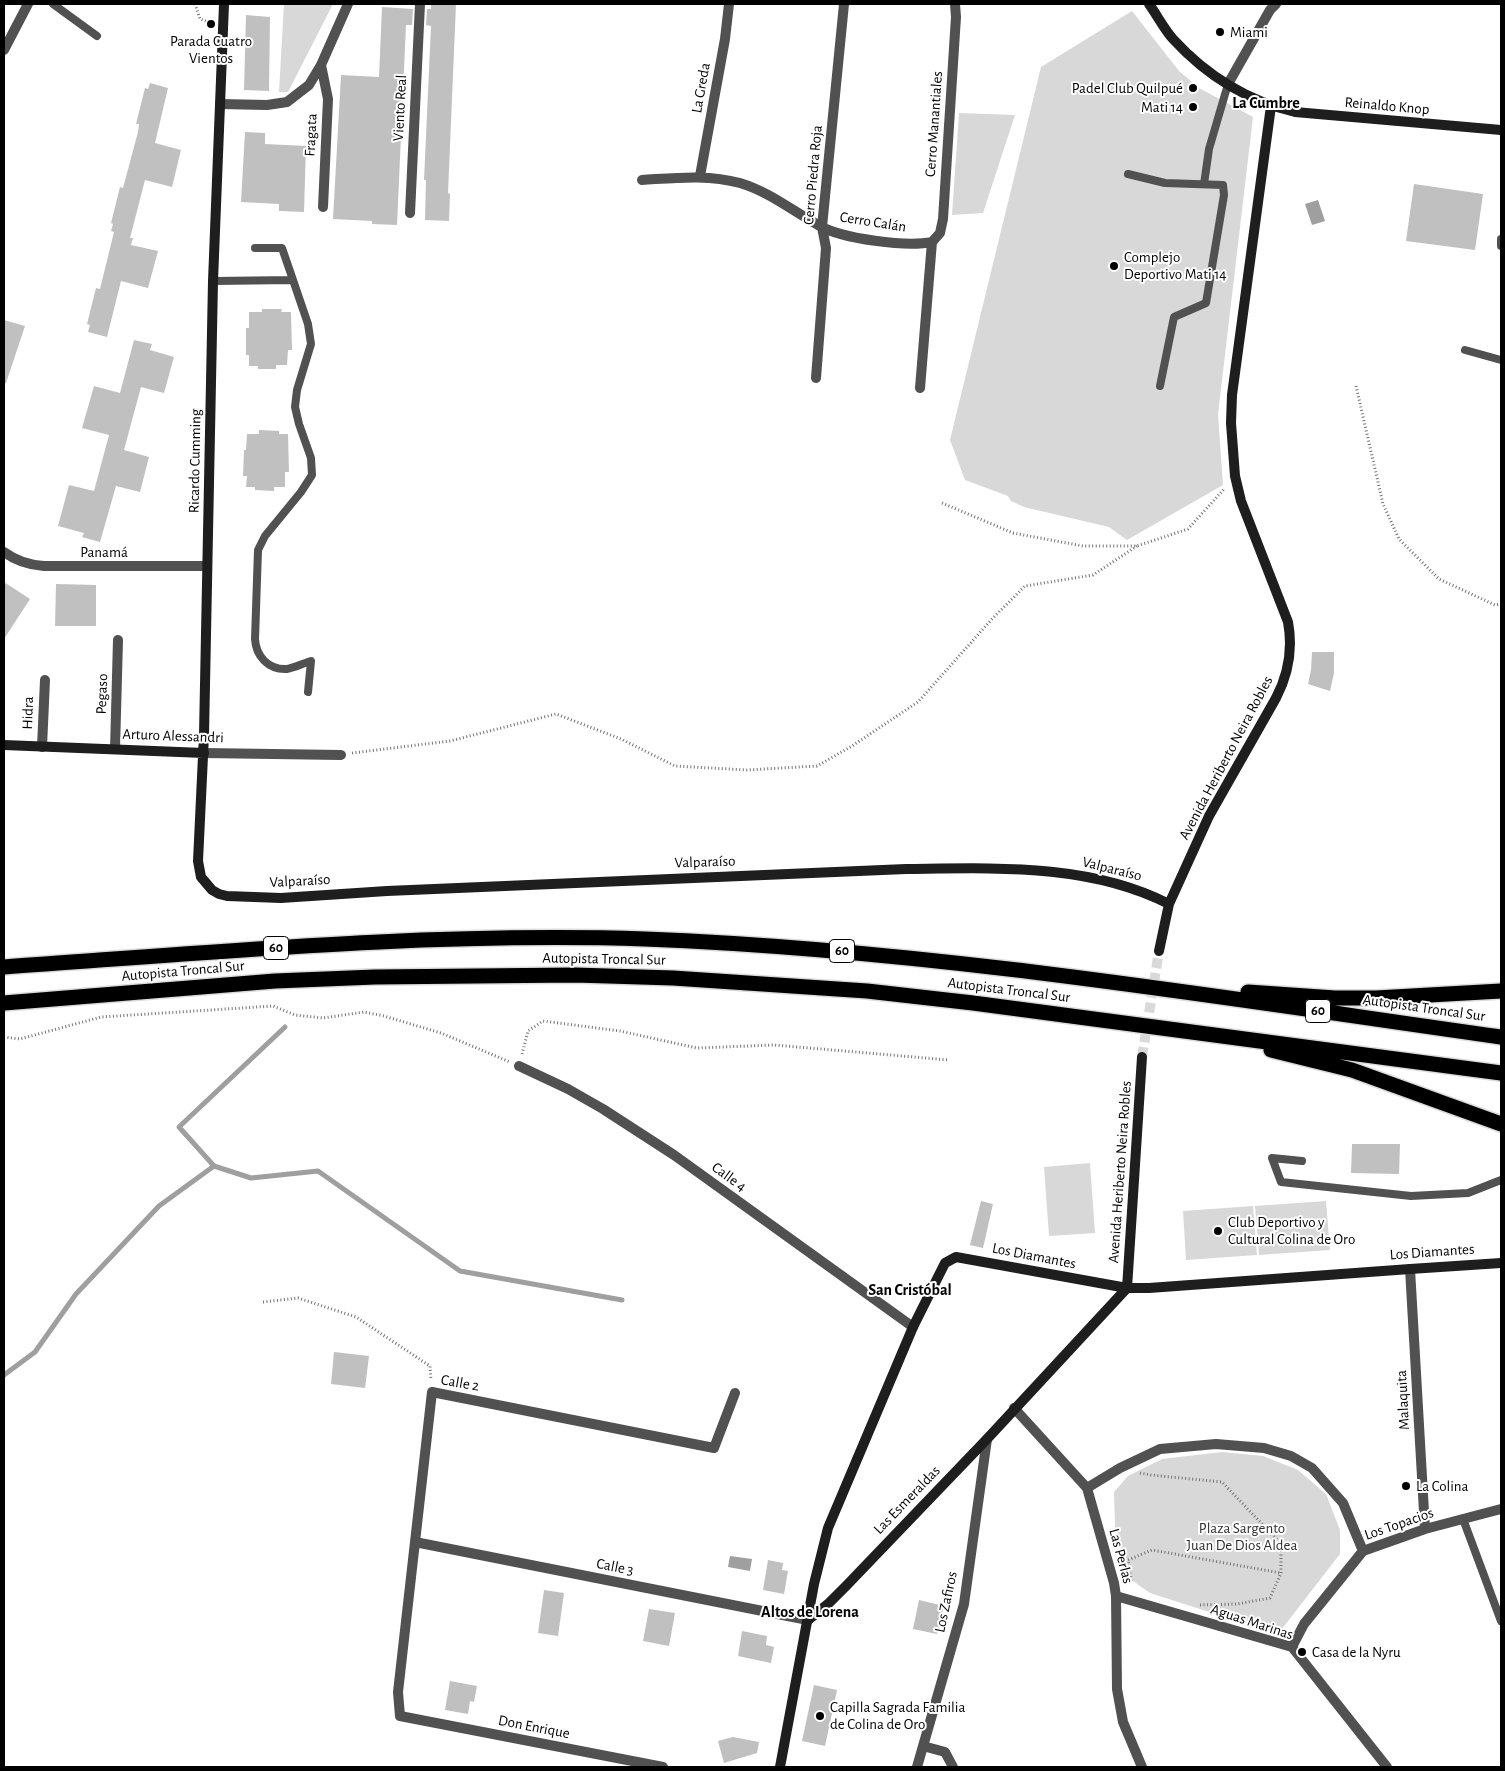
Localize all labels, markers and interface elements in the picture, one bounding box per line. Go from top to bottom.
marker: Parada Cuatro Vientos [205,18,217,30]
place label: Miami [1230,23,1268,41]
marker: Miami [1214,26,1226,38]
place label: Parada Cuatro Vientos [170,32,252,67]
street label: La Greda [688,61,714,115]
street label: Cerro Manantiales [921,70,947,178]
street label: Viento Real [389,74,411,142]
place label: Padel Club Quilpué [1072,79,1183,97]
marker: Padel Club Quilpué [1187,82,1199,94]
district label: La Cumbre [1232,93,1300,113]
street label: Reinaldo Knop [1344,93,1430,119]
place label: Mati 14 [1141,98,1183,116]
marker: Mati 14 [1187,101,1199,113]
street label: Fragata [301,113,321,157]
street label: Cerro Piedra Roja [800,124,826,226]
street label: Cerro Calán [839,208,907,236]
place label: Complejo Deportivo Mati 14 [1124,248,1227,283]
marker: Complejo Deportivo Mati 14 [1108,260,1120,272]
street label: Ricardo Cumming [185,409,205,513]
street label: Panamá [80,543,128,561]
street label: Pegaso [92,673,112,715]
street label: Avenida Heriberto Neira Robles [1175,673,1277,843]
street label: Hidra [18,696,38,730]
street label: Arturo Alessandri [122,725,224,747]
street label: Valparaíso [674,852,736,872]
street label: Valparaíso [1080,853,1144,885]
street label: Valparaíso [269,870,331,892]
road number: 60 [264,936,288,960]
road number: 60 [830,939,854,962]
street label: Autopista Troncal Sur [542,949,666,969]
street label: Autopista Troncal Sur [121,957,245,985]
street label: Autopista Troncal Sur [947,974,1071,1006]
street label: Autopista Troncal Sur [1362,991,1486,1025]
road number: 60 [1306,999,1330,1022]
street label: Avenida Heriberto Neira Robles [1105,1080,1135,1264]
street label: Calle 4 [708,1158,750,1196]
place label: Club Deportivo y Cultural Colina de Oro [1228,1213,1355,1248]
marker: Club Deportivo y Cultural Colina de Oro [1212,1225,1224,1237]
street label: Los Diamantes [991,1239,1077,1273]
street label: Los Diamantes [1389,1240,1475,1264]
district label: San Cristóbal [868,1280,952,1300]
street label: Malaquita [1392,1370,1414,1430]
street label: Calle 2 [440,1371,480,1395]
street label: Las Esmeraldas [870,1462,944,1538]
place label: La Colina [1416,1477,1469,1495]
marker: La Colina [1400,1480,1412,1492]
street label: Los Topacios [1362,1504,1436,1544]
park label: Plaza Sargento Juan De Dios Aldea [1187,1519,1297,1554]
street label: Las Perlas [1105,1526,1137,1586]
street label: Calle 3 [595,1555,635,1579]
street label: Los Zafiros [931,1570,961,1634]
street label: Aguas Marinas [1208,1600,1296,1644]
district label: Altos de Lorena [761,1602,859,1622]
place label: Casa de la Nyru [1312,1643,1401,1661]
marker: Casa de la Nyru [1296,1646,1308,1658]
place label: Capilla Sagrada Familia de Colina de Oro [830,1698,965,1733]
marker: Capilla Sagrada Familia de Colina de Oro [814,1710,826,1722]
street label: Don Enrique [497,1711,571,1743]

